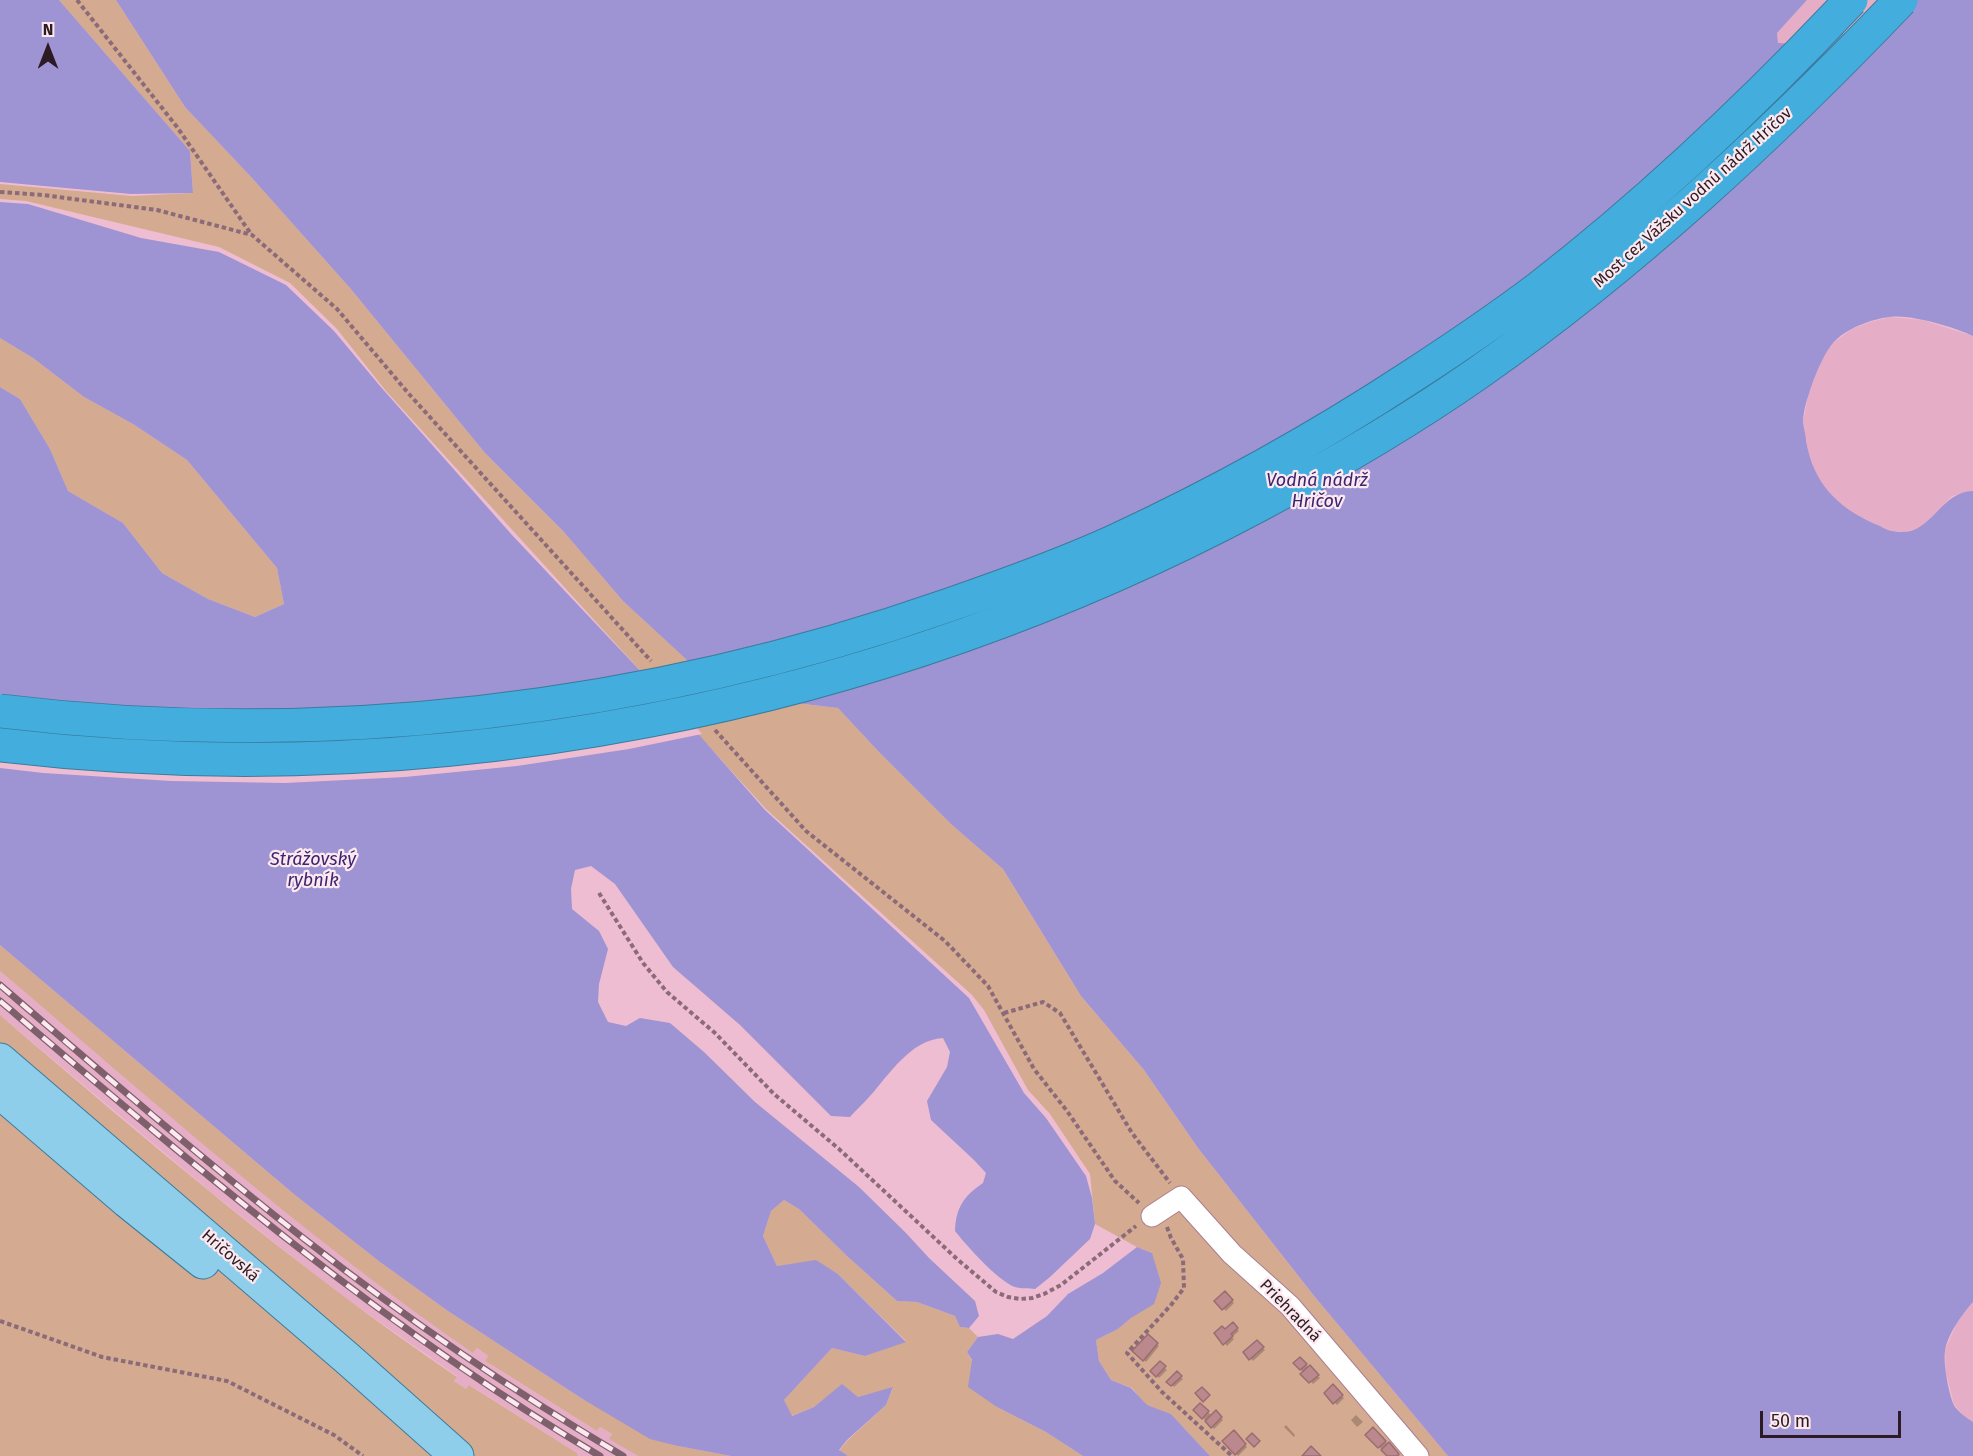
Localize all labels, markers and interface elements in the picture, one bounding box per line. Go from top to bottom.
north arrow [18,18,78,78]
text: N [43,20,53,39]
street label: Most cez Vážsku vodnú nádrž Hričov [1590,104,1796,292]
water label: Vodná nádrž Hričov [1266,470,1368,512]
water label: Strážovský rybník [270,849,356,892]
street label: Hričovská [197,1226,263,1286]
street label: Priehradná [1255,1276,1325,1346]
scale bar [1763,1399,1904,1437]
text: 50 m [1771,1410,1810,1432]

